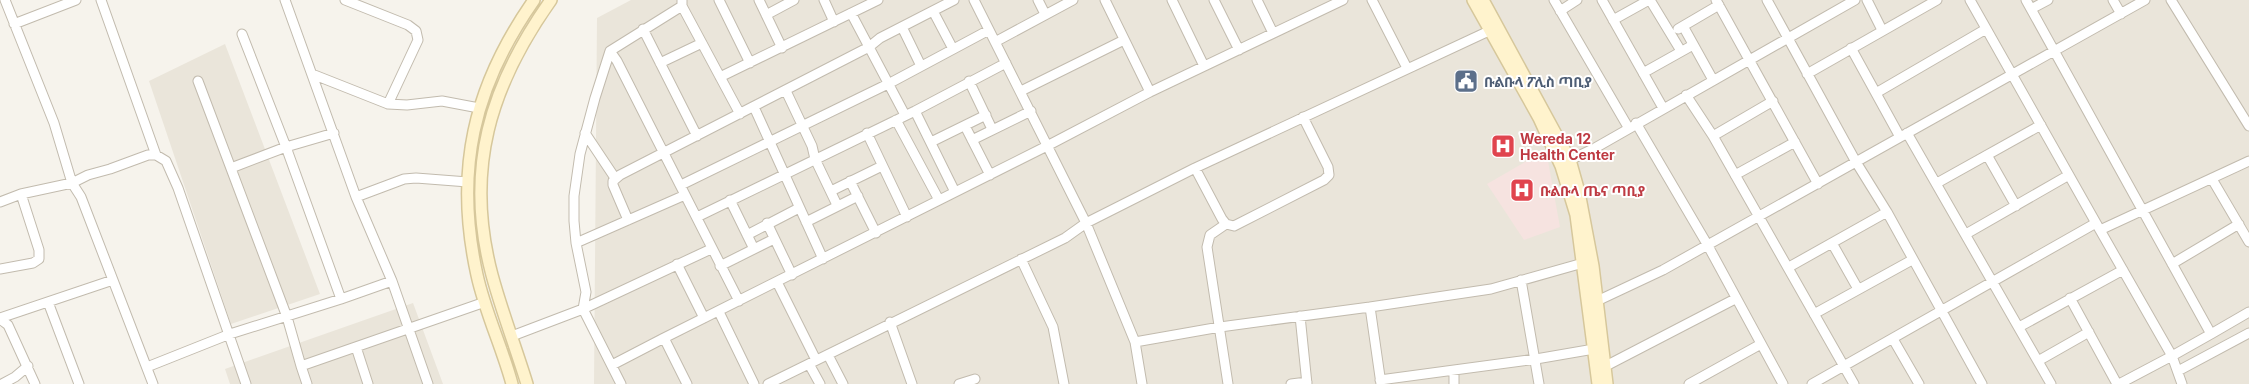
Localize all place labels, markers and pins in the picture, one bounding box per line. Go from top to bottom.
public building icon: ቡልቡላ ፖሊስ ጣቢያ [1453,68,1479,94]
place label: ቡልቡላ ፖሊስ ጣቢያ [1484,73,1592,90]
place label: Wereda 12 Health Center [1520,130,1615,163]
hospital icon: Wereda 12 Health Center [1490,133,1516,159]
hospital icon: ቡልቡላ ጤና ጣቢያ [1509,177,1535,203]
place label: ቡልቡላ ጤና ጣቢያ [1540,182,1646,199]

